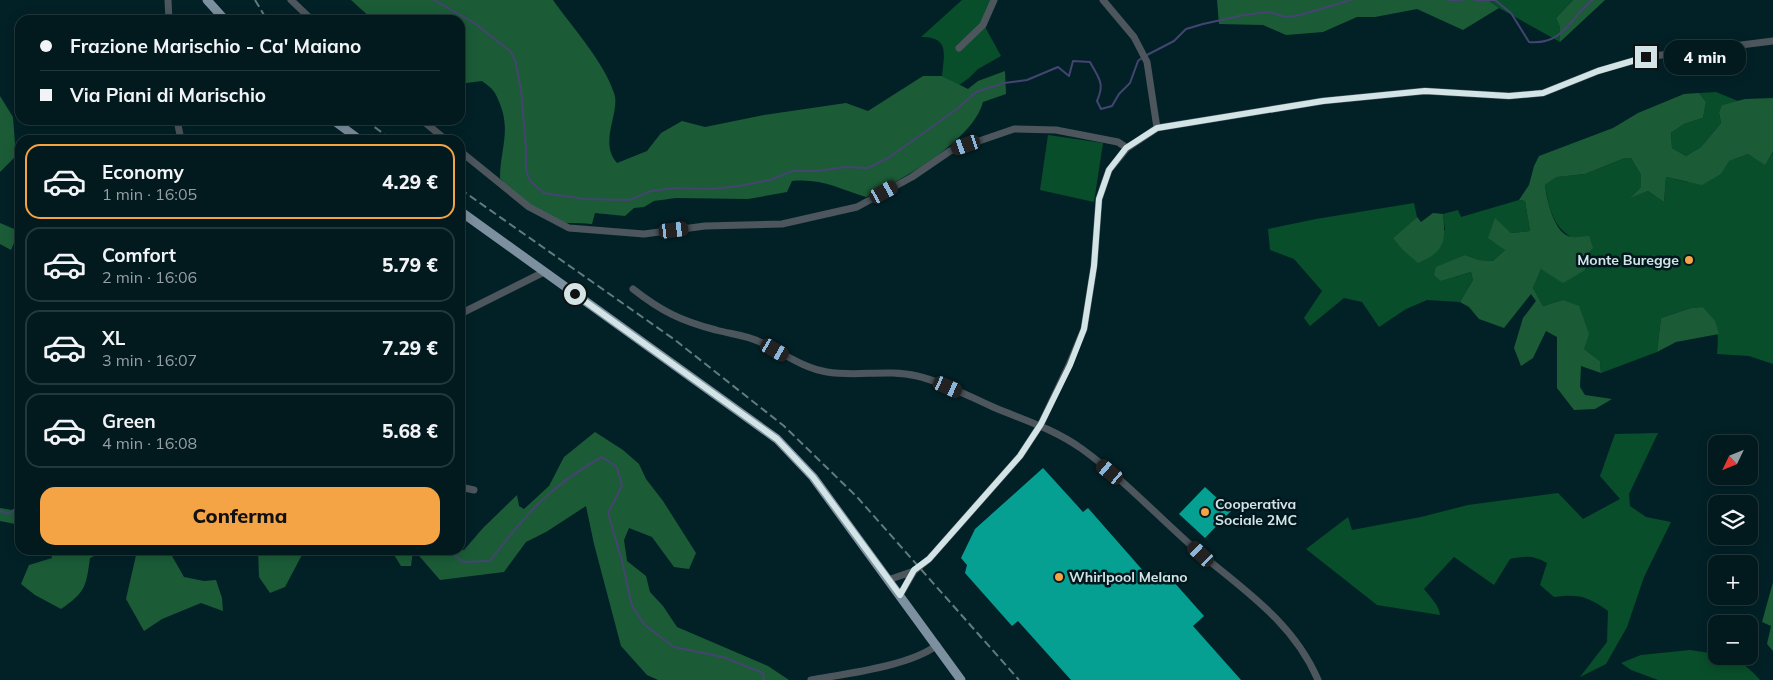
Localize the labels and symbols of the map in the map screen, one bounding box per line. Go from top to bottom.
callout: 4 min [1664,40,1746,74]
route end [1635,46,1657,68]
car [949,133,982,157]
car [867,178,900,206]
car [658,221,689,239]
place label: Monte Buregge [1577,251,1679,269]
marker: Monte Buregge [1683,254,1695,266]
route start [564,283,586,305]
car [758,336,791,364]
car [931,374,964,400]
north arrow [1708,435,1758,485]
car [1093,457,1126,487]
place label: Cooperativa Sociale 2MC [1215,495,1297,529]
marker: Cooperativa Sociale 2MC [1199,506,1211,518]
car [1184,538,1217,570]
place label: Whirlpool Melano [1069,568,1188,586]
marker: Whirlpool Melano [1053,571,1065,583]

